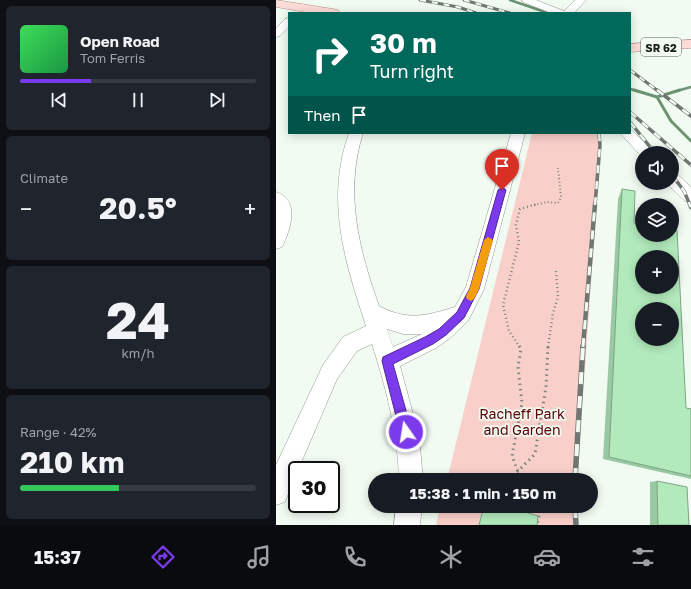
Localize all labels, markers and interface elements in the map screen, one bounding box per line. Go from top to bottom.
text: 30 m [370,26,437,59]
icon: right [304,28,356,80]
text: Open Road [80,32,160,50]
road number: SR 62 [641,38,681,56]
text: Tom Ferris [80,50,145,66]
text: Turn right [370,60,454,82]
icon: previous [48,89,70,111]
icon: pause [127,89,149,111]
icon: next [206,89,228,111]
icon: arrive [348,104,370,126]
text: Then [304,106,340,124]
map controls [635,146,679,346]
button: sound [635,146,679,190]
pin [485,149,519,190]
icon: arrive [491,155,513,177]
text: Climate [20,170,68,186]
text: 20.5° [99,190,177,226]
text: − [20,195,32,222]
text: + [244,195,256,222]
button: layers [635,198,679,242]
button: + [635,250,679,294]
text: 24 [106,288,170,350]
button: − [635,302,679,346]
text: km/h [121,345,155,361]
park label: Racheff Park and Garden [479,405,565,438]
position arrow [385,411,427,453]
text: Range · 42% [20,424,96,440]
text: 210 km [20,444,124,480]
speed limit sign: 30 [288,461,340,513]
text: 15:38 · 1 min · 150 m [410,484,556,502]
icon: directions [149,543,177,571]
icon: music [245,543,273,571]
icon: phone [341,543,369,571]
icon: climate [437,543,465,571]
icon: car [533,543,561,571]
icon: filters [629,543,657,571]
text: 15:37 [34,546,81,568]

